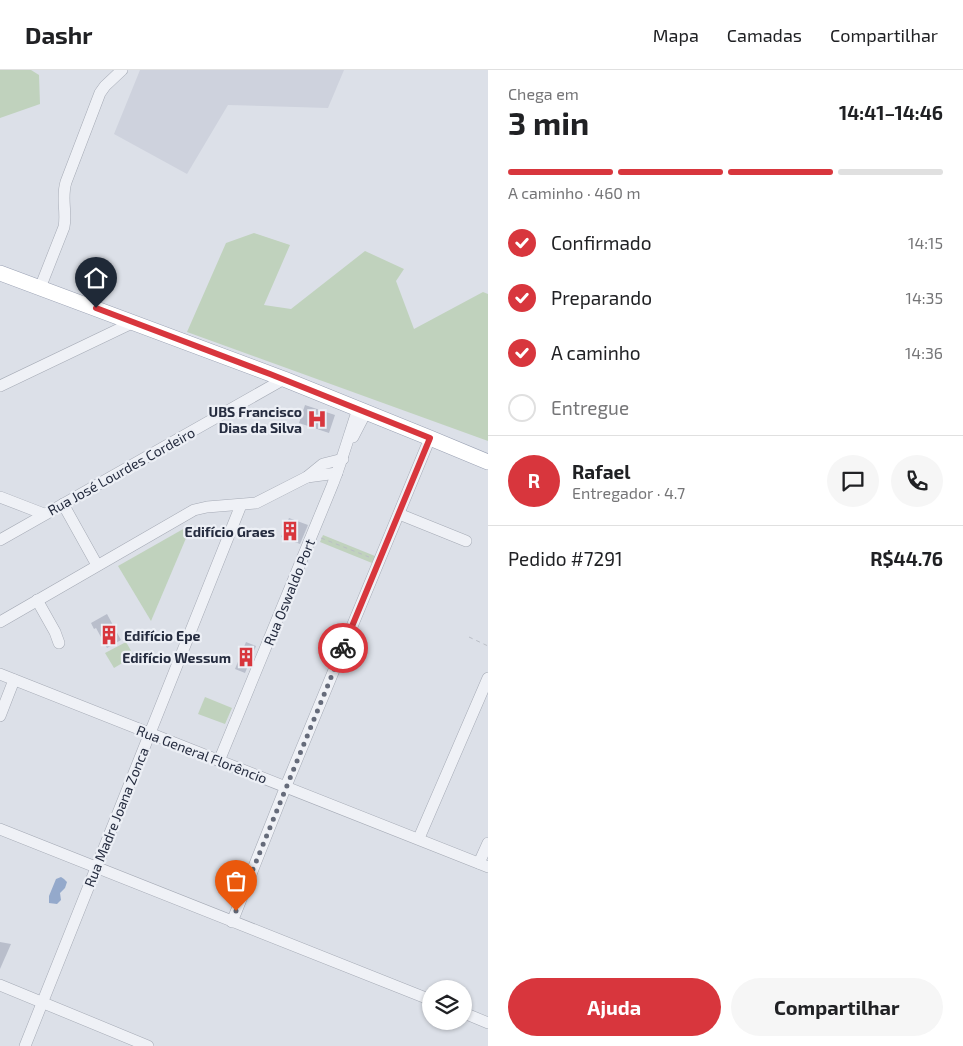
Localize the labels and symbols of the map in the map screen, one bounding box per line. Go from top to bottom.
pin [75,257,117,308]
place label: UBS Francisco Dias da Silva [209,403,302,436]
hospital icon: UBS Francisco Dias da Silva [306,408,328,430]
street label: Rua José Lourdes Cordeiro [44,423,198,519]
building icon: Edifício Graes [279,520,301,542]
place label: Edifício Graes [185,523,275,540]
street label: Rua Oswaldo Port [260,536,318,648]
courier [318,623,368,673]
building icon: Edifício Epe [98,624,120,646]
place label: Edifício Epe [124,627,201,644]
building icon: Edifício Wessum [235,646,257,668]
place label: Edifício Wessum [122,649,231,666]
street label: Rua General Florêncio [134,721,270,787]
street label: Rua Madre Joana Zonca [80,745,152,889]
pin [215,860,257,911]

